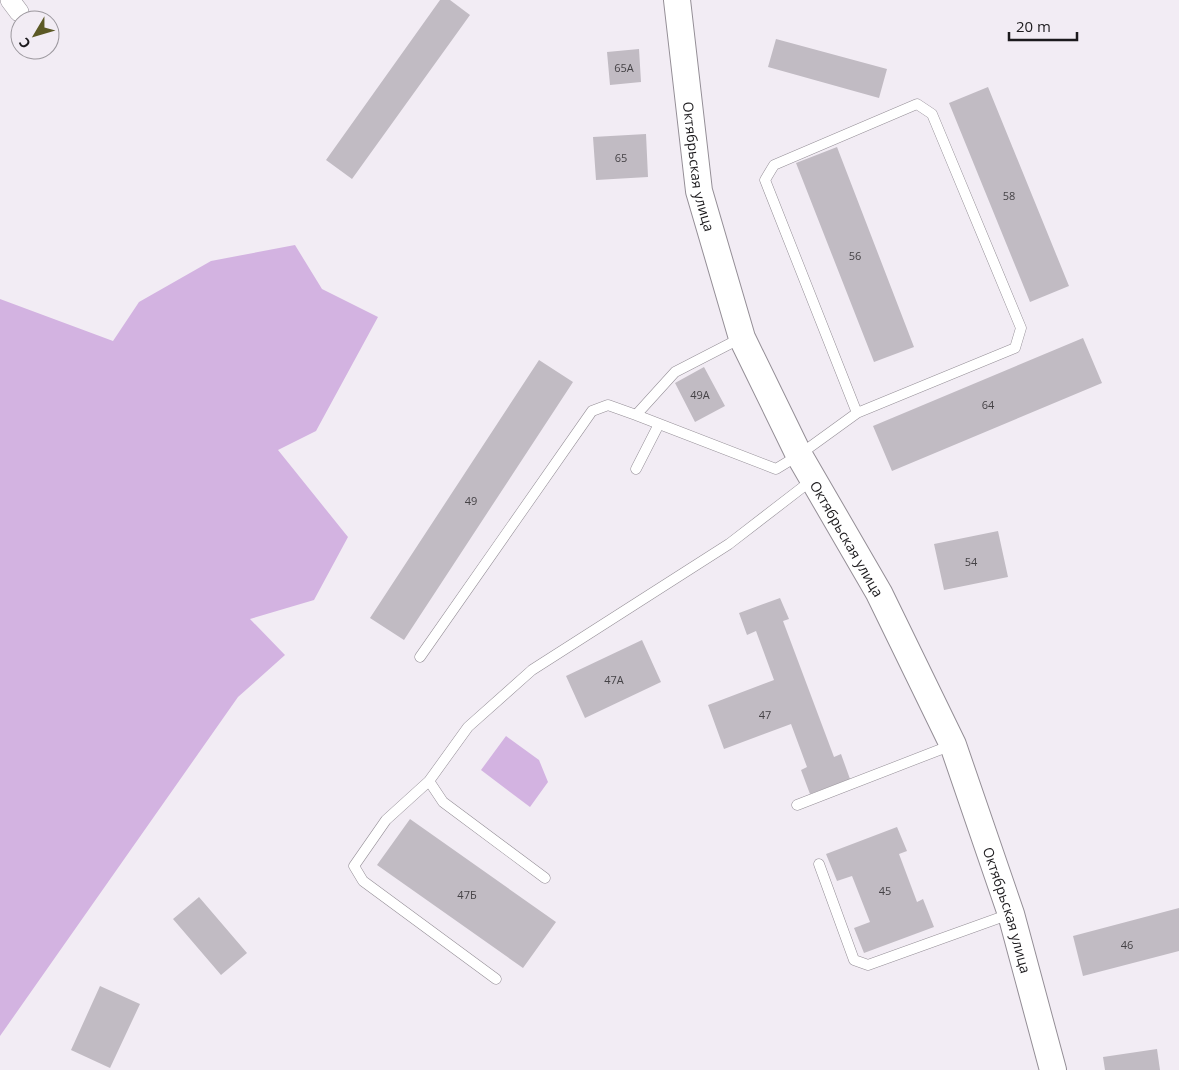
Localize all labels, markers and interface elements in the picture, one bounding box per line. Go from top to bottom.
north arrow [10,10,60,60]
scale bar [1009,10,1076,42]
text: 20 m [1016,16,1051,36]
text: С [14,34,35,53]
house number: 65А [614,60,634,75]
street label: Октябрьская улица [679,101,720,233]
house number: 65 [615,150,627,165]
house number: 58 [1003,188,1015,203]
house number: 56 [849,248,861,263]
house number: 49А [690,387,710,402]
house number: 64 [982,397,995,412]
street label: Октябрьская улица [806,477,889,600]
house number: 49 [465,493,477,508]
house number: 54 [965,554,978,569]
house number: 47А [604,672,624,687]
house number: 47 [759,707,771,722]
street label: Октябрьская улица [979,844,1036,975]
house number: 45 [879,883,891,898]
house number: 47Б [457,887,477,902]
house number: 46 [1121,937,1133,952]

